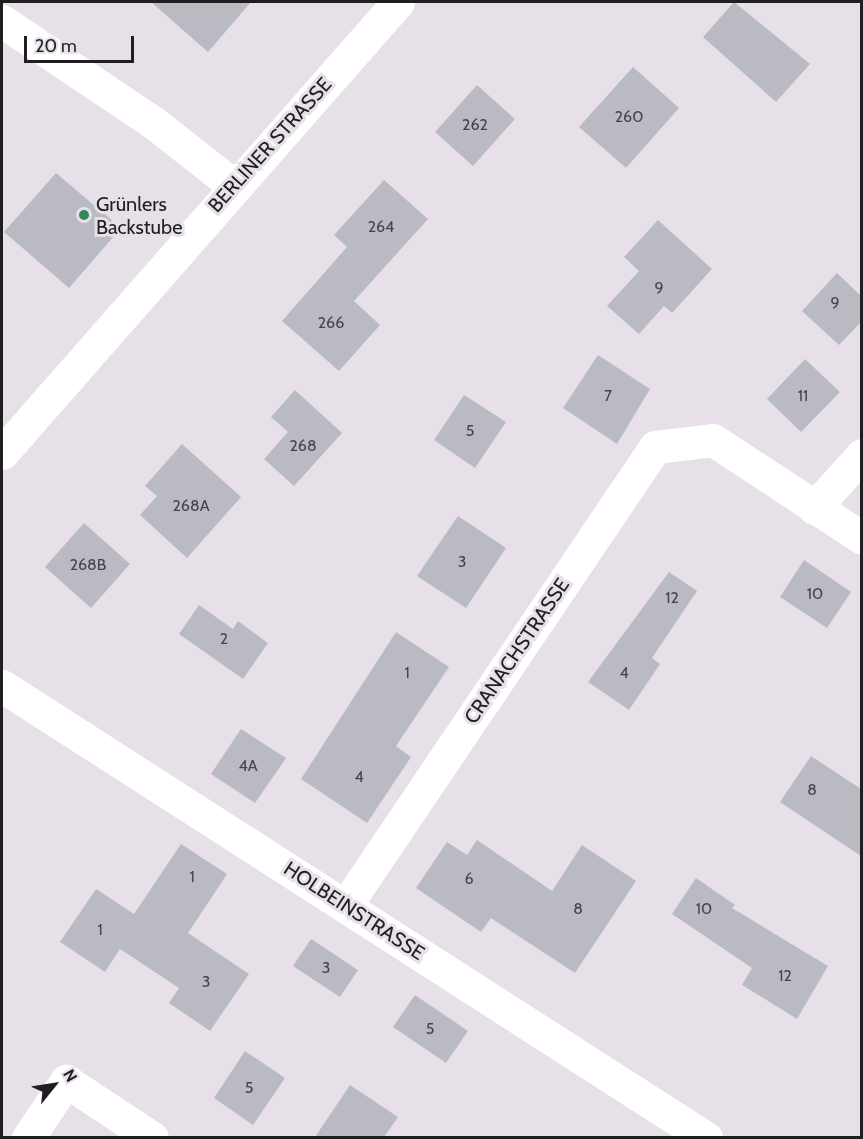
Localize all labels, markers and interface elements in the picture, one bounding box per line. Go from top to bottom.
scale bar [27,24,136,62]
text: 20 m [35,35,77,57]
street label: BERLINER STRASSE [203,73,337,217]
house number: 260 [615,107,643,127]
house number: 262 [462,115,488,135]
place label: Grünlers Backstube [96,192,182,239]
marker: Grünlers Backstube [77,208,91,222]
house number: 264 [368,217,394,237]
house number: 9 [654,278,664,298]
house number: 9 [830,293,840,313]
house number: 266 [318,313,344,333]
house number: 7 [604,386,612,406]
house number: 11 [798,386,808,406]
house number: 5 [466,421,474,441]
house number: 268 [289,436,317,456]
house number: 268A [172,496,210,516]
house number: 3 [458,552,466,572]
house number: 268B [70,555,106,575]
street label: CRANACHSTRASSE [459,574,575,728]
house number: 10 [807,584,823,604]
house number: 12 [665,588,679,608]
house number: 2 [220,629,228,649]
house number: 1 [404,663,410,683]
house number: 4 [619,663,629,683]
house number: 4A [238,756,258,776]
house number: 4 [354,767,364,787]
house number: 8 [807,780,817,800]
street label: HOLBEINSTRASSE [279,857,429,965]
house number: 1 [189,867,195,887]
house number: 6 [464,869,474,889]
house number: 8 [573,899,583,919]
house number: 10 [696,899,712,919]
house number: 1 [97,920,103,940]
house number: 3 [322,958,330,978]
house number: 12 [778,966,792,986]
house number: 3 [202,972,210,992]
house number: 5 [426,1019,434,1039]
north arrow [24,1055,84,1115]
text: N [59,1066,81,1085]
house number: 5 [245,1078,253,1098]

